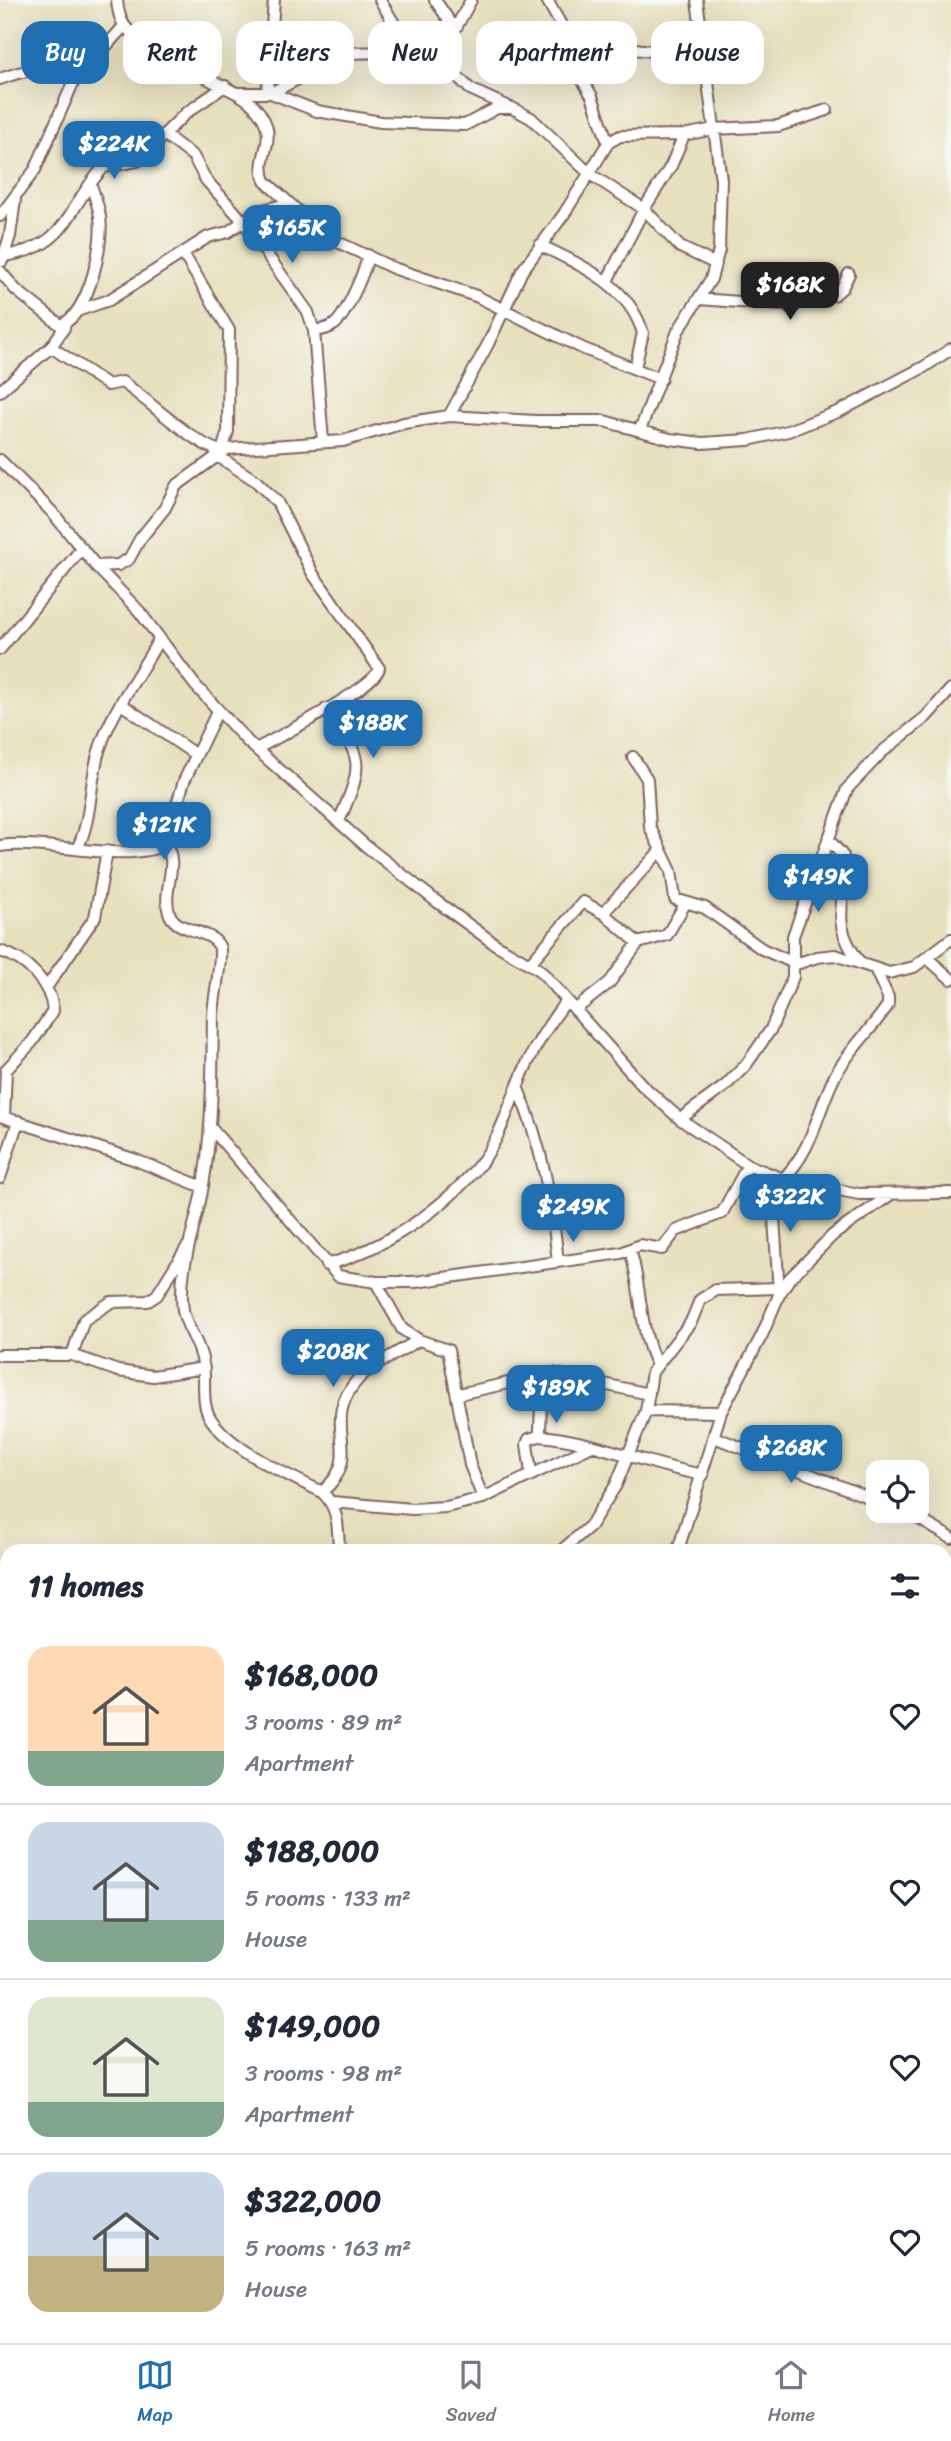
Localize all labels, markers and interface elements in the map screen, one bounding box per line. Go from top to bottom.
chip: Buy [21,21,109,84]
chip: Rent [123,21,222,84]
chip: Filters [236,21,354,84]
chip: New [368,21,462,84]
chip: Apartment [476,21,637,84]
chip: House [651,21,764,84]
pin: $224K [65,122,163,181]
text: $224K [79,123,149,164]
pin: $165K [243,205,341,265]
text: $165K [259,207,325,248]
pin: $168K [741,262,839,322]
text: $168K [757,264,823,305]
pin: $188K [324,700,422,760]
text: $188K [339,702,407,743]
pin: $121K [115,802,213,862]
text: $121K [133,804,195,845]
pin: $149K [769,855,867,914]
text: $149K [784,856,852,897]
pin: $322K [741,1174,839,1234]
text: $322K [756,1176,824,1217]
pin: $249K [524,1184,622,1244]
text: $249K [537,1186,609,1227]
pin: $208K [284,1330,382,1389]
text: $208K [297,1331,369,1372]
pin: $189K [507,1366,605,1425]
text: $189K [522,1367,590,1408]
pin: $268K [742,1426,840,1485]
text: $268K [756,1427,826,1468]
map controls [866,1460,929,1523]
button: locate [866,1460,929,1523]
text: 11 homes [28,1559,143,1613]
icon: filters [886,1567,924,1605]
text: $168,000 [245,1648,378,1702]
icon: home [84,1674,168,1758]
icon: heart [886,1697,924,1735]
text: 3 rooms · 89 m² [245,1702,402,1743]
text: Apartment [245,1743,354,1784]
text: $188,000 [245,1824,379,1878]
icon: home [84,1850,168,1934]
icon: heart [886,1873,924,1911]
text: 5 rooms · 133 m² [245,1878,411,1919]
text: House [245,1919,307,1960]
text: $149,000 [245,1999,380,2053]
icon: home [84,2025,168,2109]
icon: heart [886,2048,924,2086]
text: 3 rooms · 98 m² [245,2053,402,2094]
text: Apartment [245,2094,354,2135]
text: $322,000 [245,2174,381,2228]
icon: home [84,2200,168,2284]
icon: heart [886,2223,924,2261]
text: 5 rooms · 163 m² [245,2228,411,2269]
text: House [245,2269,307,2310]
tab: Map [136,2356,174,2431]
tab: Saved [446,2356,496,2431]
tab: Home [768,2356,815,2431]

